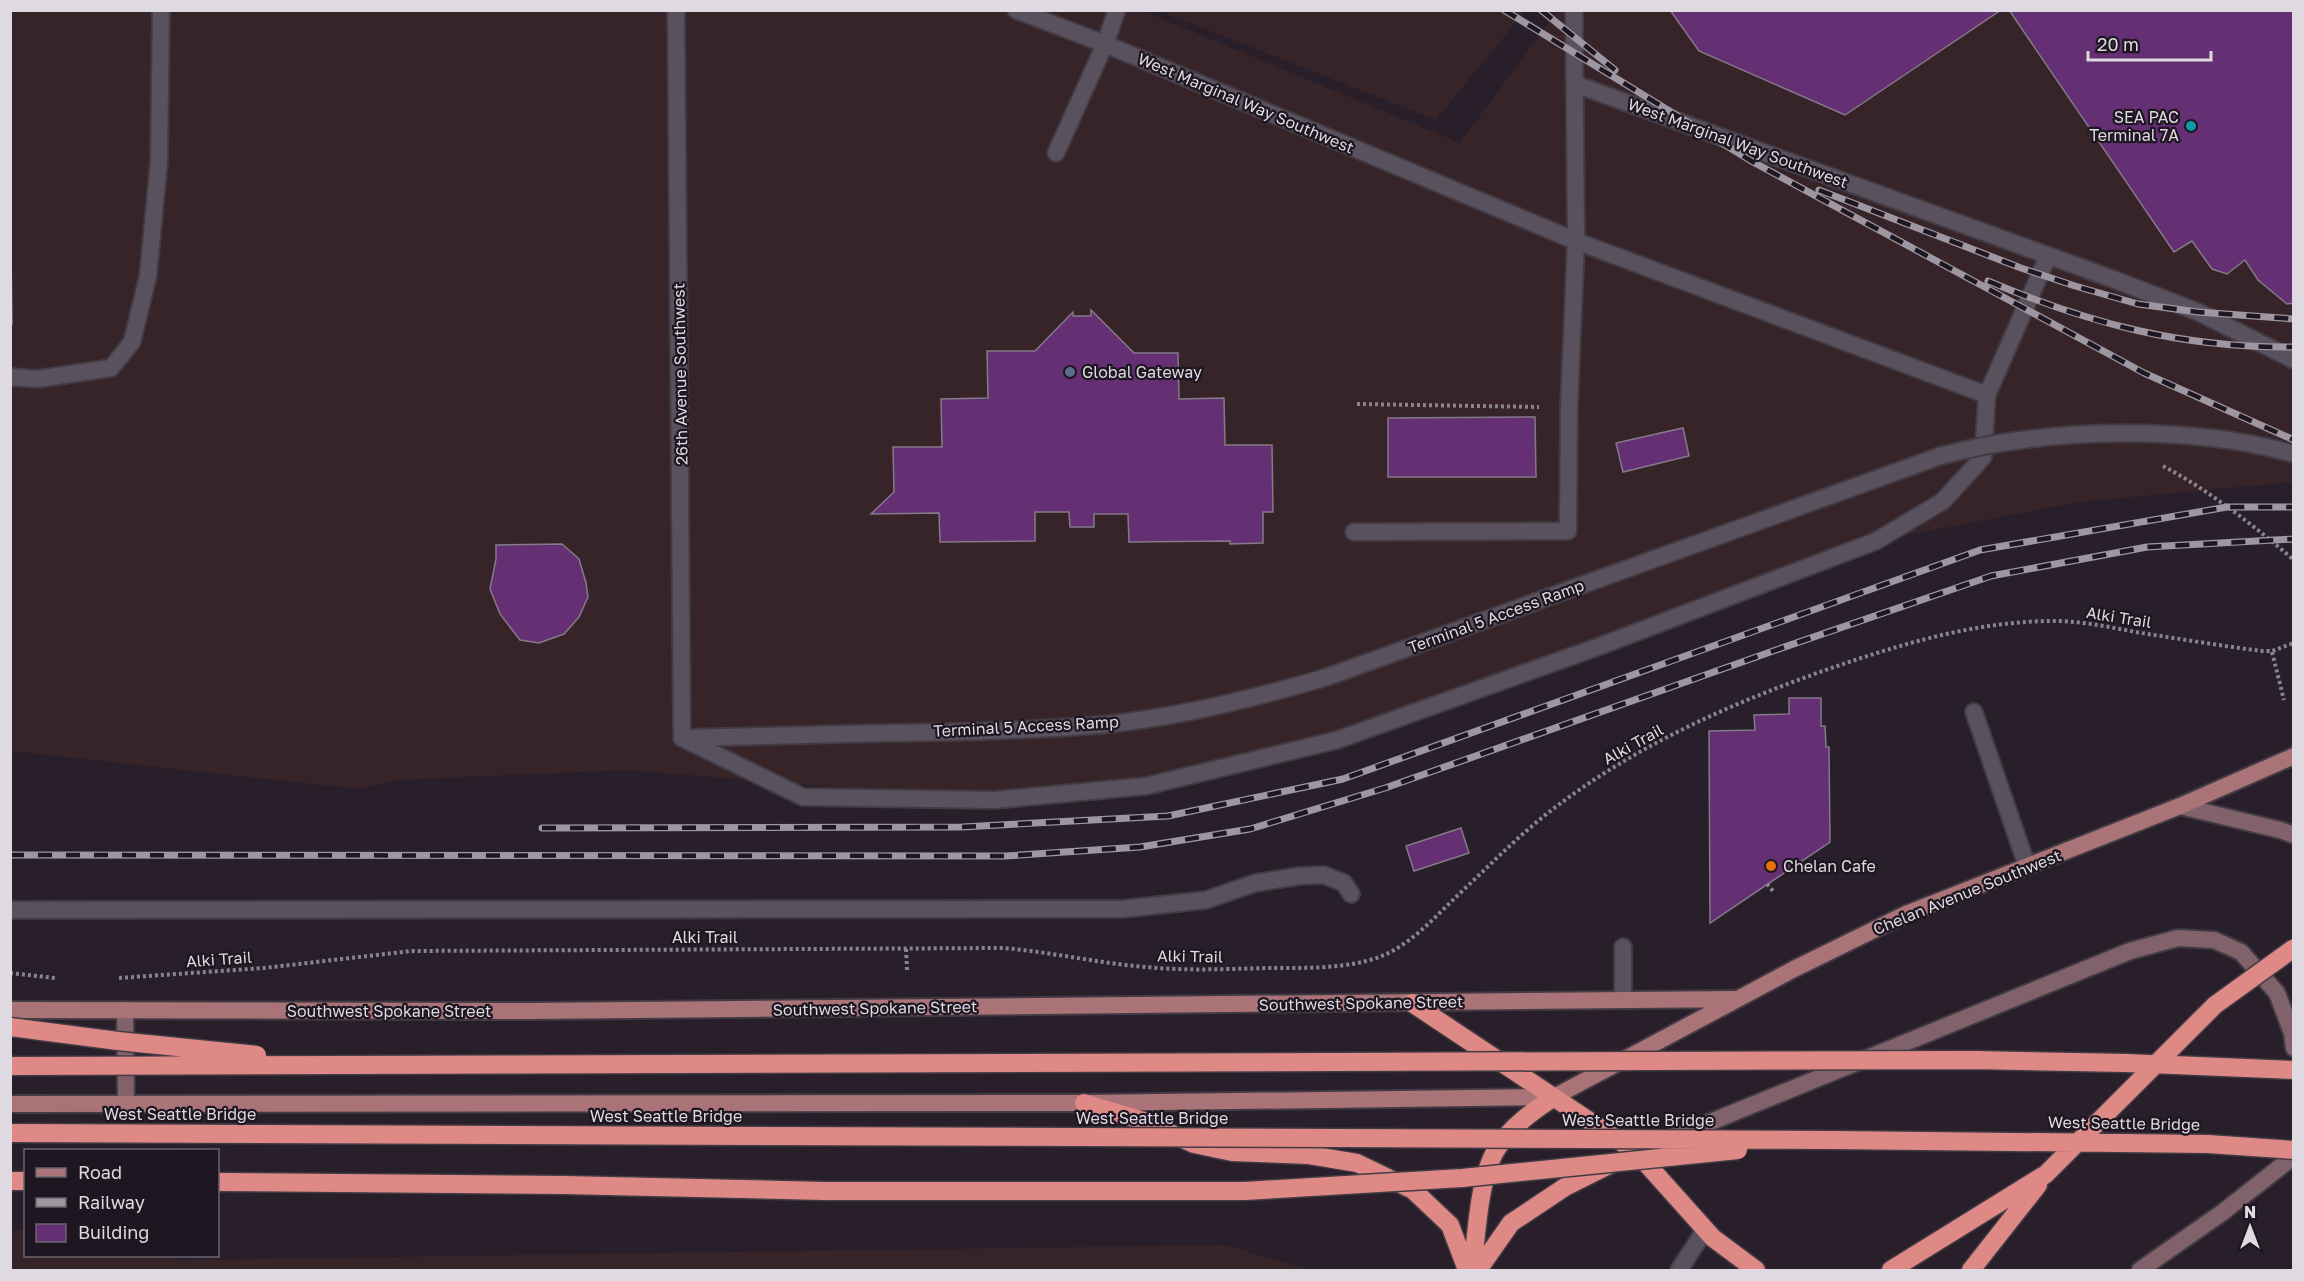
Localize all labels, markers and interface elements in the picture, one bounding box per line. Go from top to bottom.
scale bar [2088,24,2211,62]
text: 20 m [2097,33,2139,55]
street label: West Marginal Way Southwest [1135,48,1357,158]
street label: West Marginal Way Southwest [1625,94,1851,192]
place label: SEA PAC Terminal 7A [2089,107,2179,145]
marker: SEA PAC Terminal 7A [2184,119,2198,133]
street label: 26th Avenue Southwest [668,283,692,465]
place label: Global Gateway [1082,362,1202,382]
marker: Global Gateway [1063,365,1077,379]
street label: Terminal 5 Access Ramp [1405,575,1587,657]
street label: Alki Trail [2085,602,2153,632]
street label: Terminal 5 Access Ramp [933,711,1119,741]
street label: Alki Trail [1599,719,1667,769]
street label: Chelan Avenue Southwest [1870,845,2064,939]
place label: Chelan Cafe [1783,856,1876,876]
marker: Chelan Cafe [1764,859,1778,873]
street label: Alki Trail [672,927,738,947]
street label: Alki Trail [1157,945,1223,967]
street label: Alki Trail [185,947,253,971]
street label: Southwest Spokane Street [1259,991,1463,1015]
street label: Southwest Spokane Street [773,996,977,1020]
street label: Southwest Spokane Street [287,1001,491,1021]
street label: West Seattle Bridge [104,1104,256,1124]
street label: West Seattle Bridge [590,1106,742,1126]
street label: West Seattle Bridge [1076,1108,1228,1128]
street label: West Seattle Bridge [1562,1110,1714,1130]
street label: West Seattle Bridge [2048,1112,2200,1134]
legend [24,1149,219,1257]
text: Road [78,1161,122,1183]
text: Railway [78,1191,145,1213]
north arrow [2220,1197,2280,1257]
text: N [2244,1202,2256,1222]
text: Building [78,1221,149,1243]

